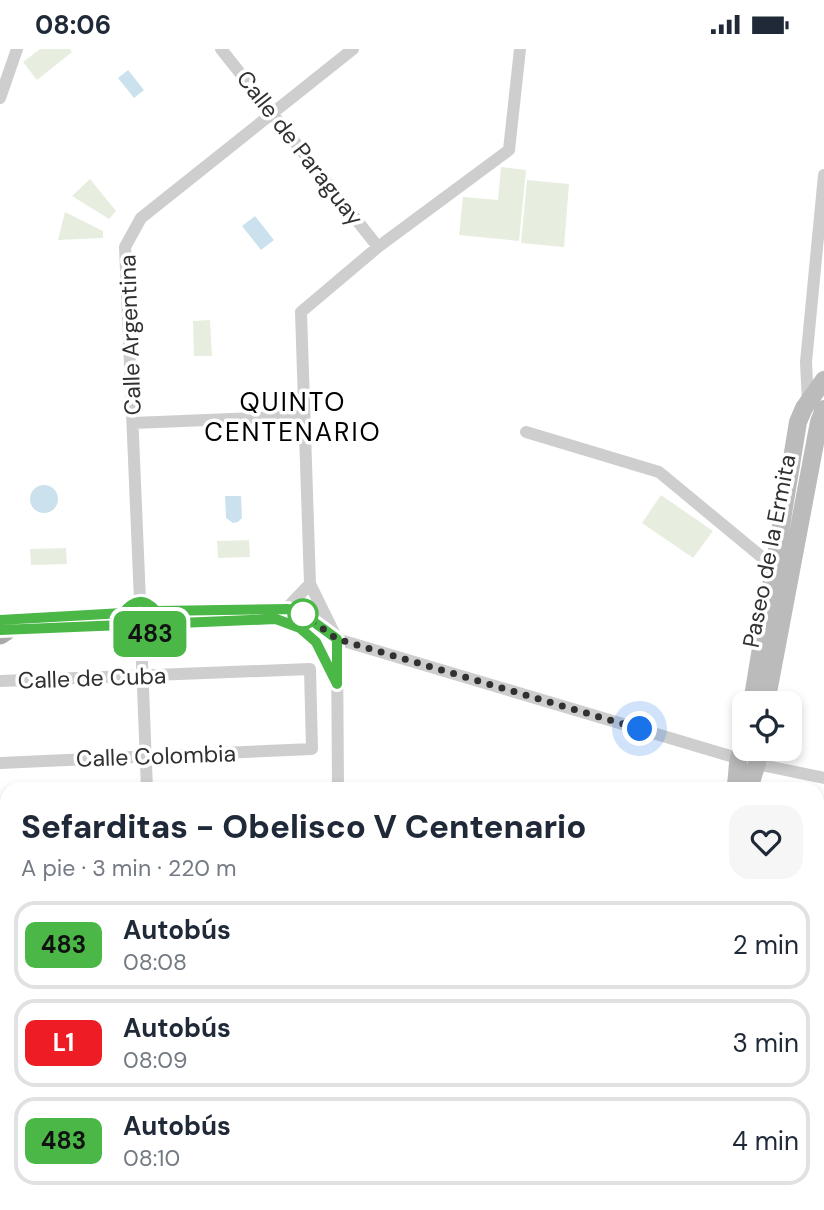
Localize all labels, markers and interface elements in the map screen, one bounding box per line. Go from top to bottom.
text: 08:06 [35,8,111,42]
street label: Calle de Paraguay [230,64,370,232]
street label: Calle Argentina [112,254,148,416]
district label: QUINTO CENTENARIO [204,385,382,449]
street label: Paseo de la Ermita [736,452,802,650]
unlabelled marker [288,599,318,629]
line badge: 483 [110,611,190,657]
text: 483 [127,618,173,649]
street label: Calle de Cuba [17,660,167,696]
map controls [732,691,802,761]
button: locate [732,691,802,761]
your location [622,711,657,746]
street label: Calle Colombia [75,738,237,774]
text: Sefarditas - Obelisco V Centenario [21,805,586,848]
button: heart [729,805,803,879]
text: A pie · 3 min · 220 m [21,853,237,883]
text: Autobús [123,913,231,947]
text: 2 min [733,928,799,962]
text: 483 [41,929,86,960]
text: 08:08 [123,947,187,977]
text: Autobús [123,1011,231,1045]
text: 3 min [732,1026,799,1060]
text: L1 [53,1027,74,1058]
text: 08:09 [123,1045,188,1075]
text: Autobús [123,1109,231,1143]
text: 4 min [732,1124,799,1158]
text: 483 [41,1125,86,1156]
text: 08:10 [123,1143,180,1173]

